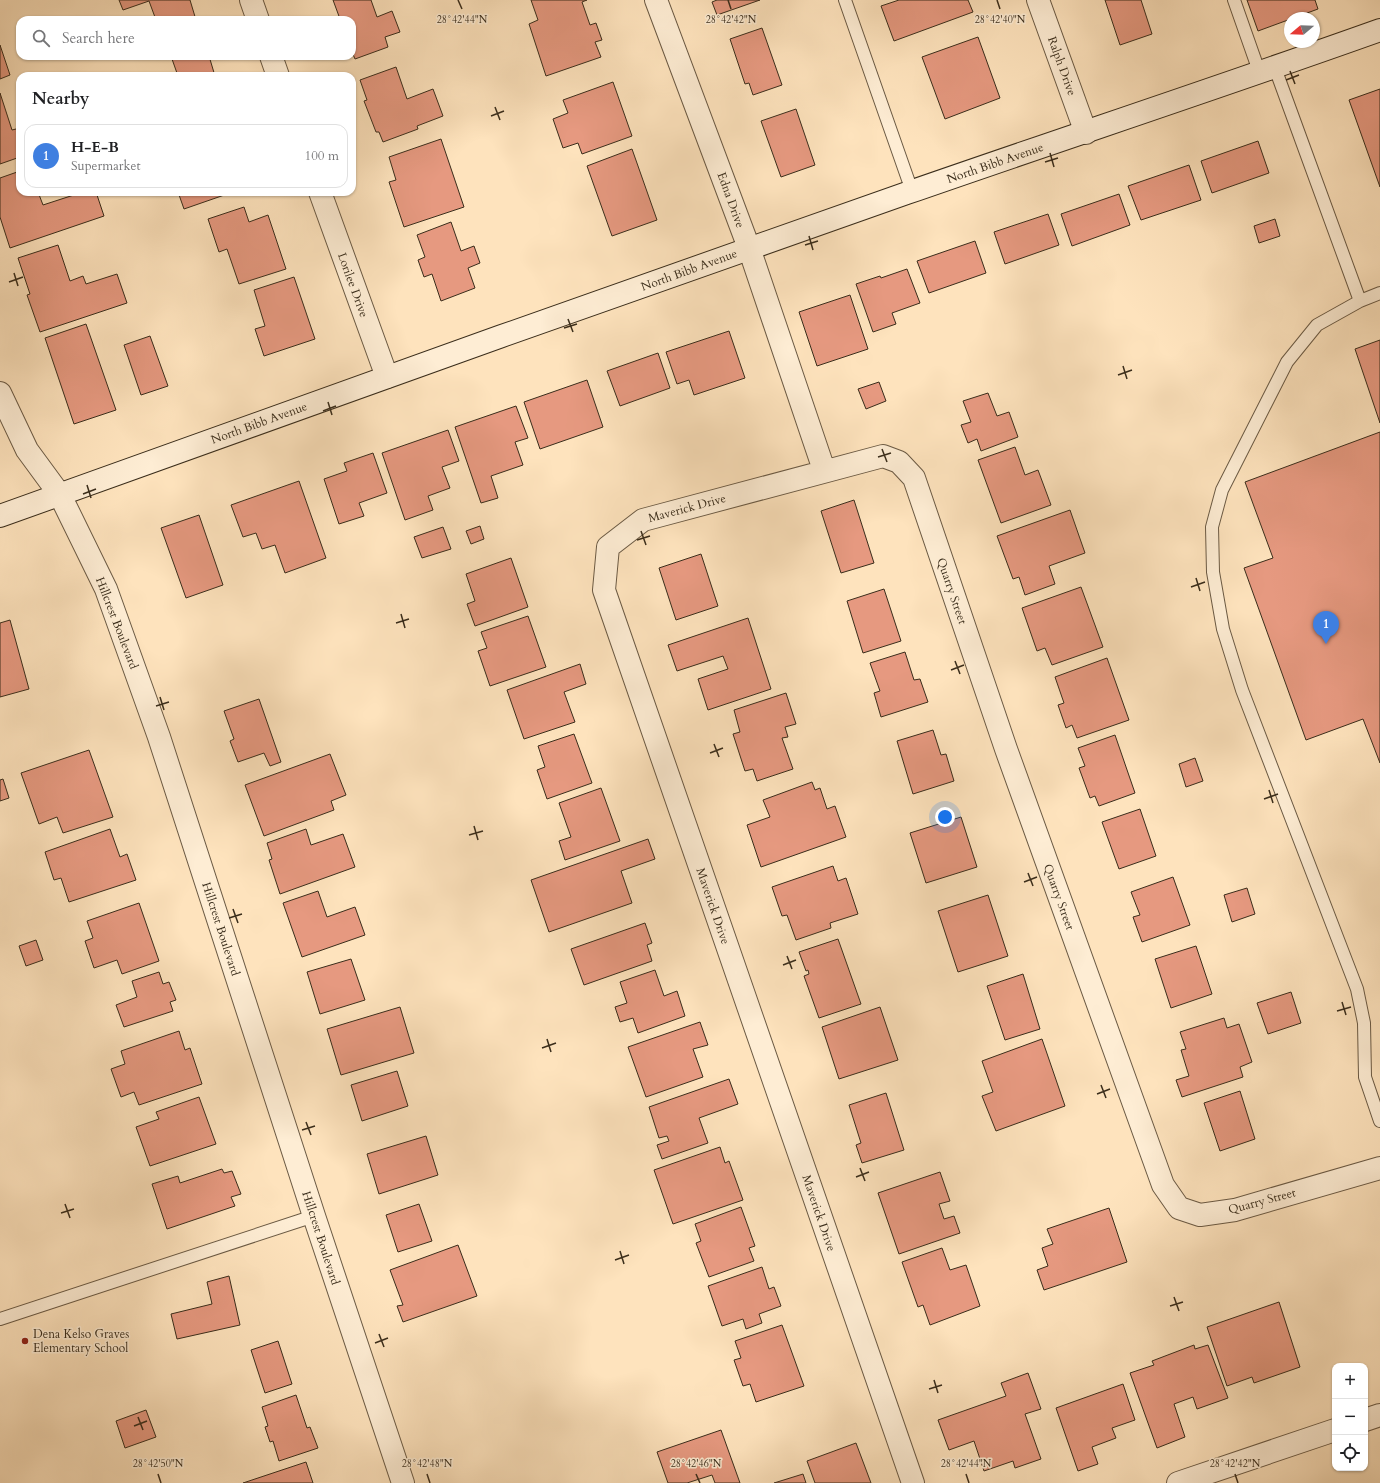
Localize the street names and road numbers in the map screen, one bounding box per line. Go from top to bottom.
street label: Ralph Drive [1044,34,1080,98]
street label: North Bibb Avenue [945,139,1045,187]
street label: Edna Drive [714,170,748,230]
street label: North Bibb Avenue [639,245,739,295]
street label: Lorilee Drive [334,250,372,320]
street label: North Bibb Avenue [209,398,309,448]
street label: Maverick Drive [646,490,728,526]
street label: Quarry Street [933,556,971,627]
street label: Hillcrest Boulevard [92,575,142,672]
street label: Quarry Street [1040,862,1078,932]
street label: Maverick Drive [692,866,734,946]
street label: Hillcrest Boulevard [198,880,244,978]
street label: Maverick Drive [798,1173,840,1253]
street label: Quarry Street [1226,1184,1298,1218]
street label: Hillcrest Boulevard [298,1189,344,1287]

